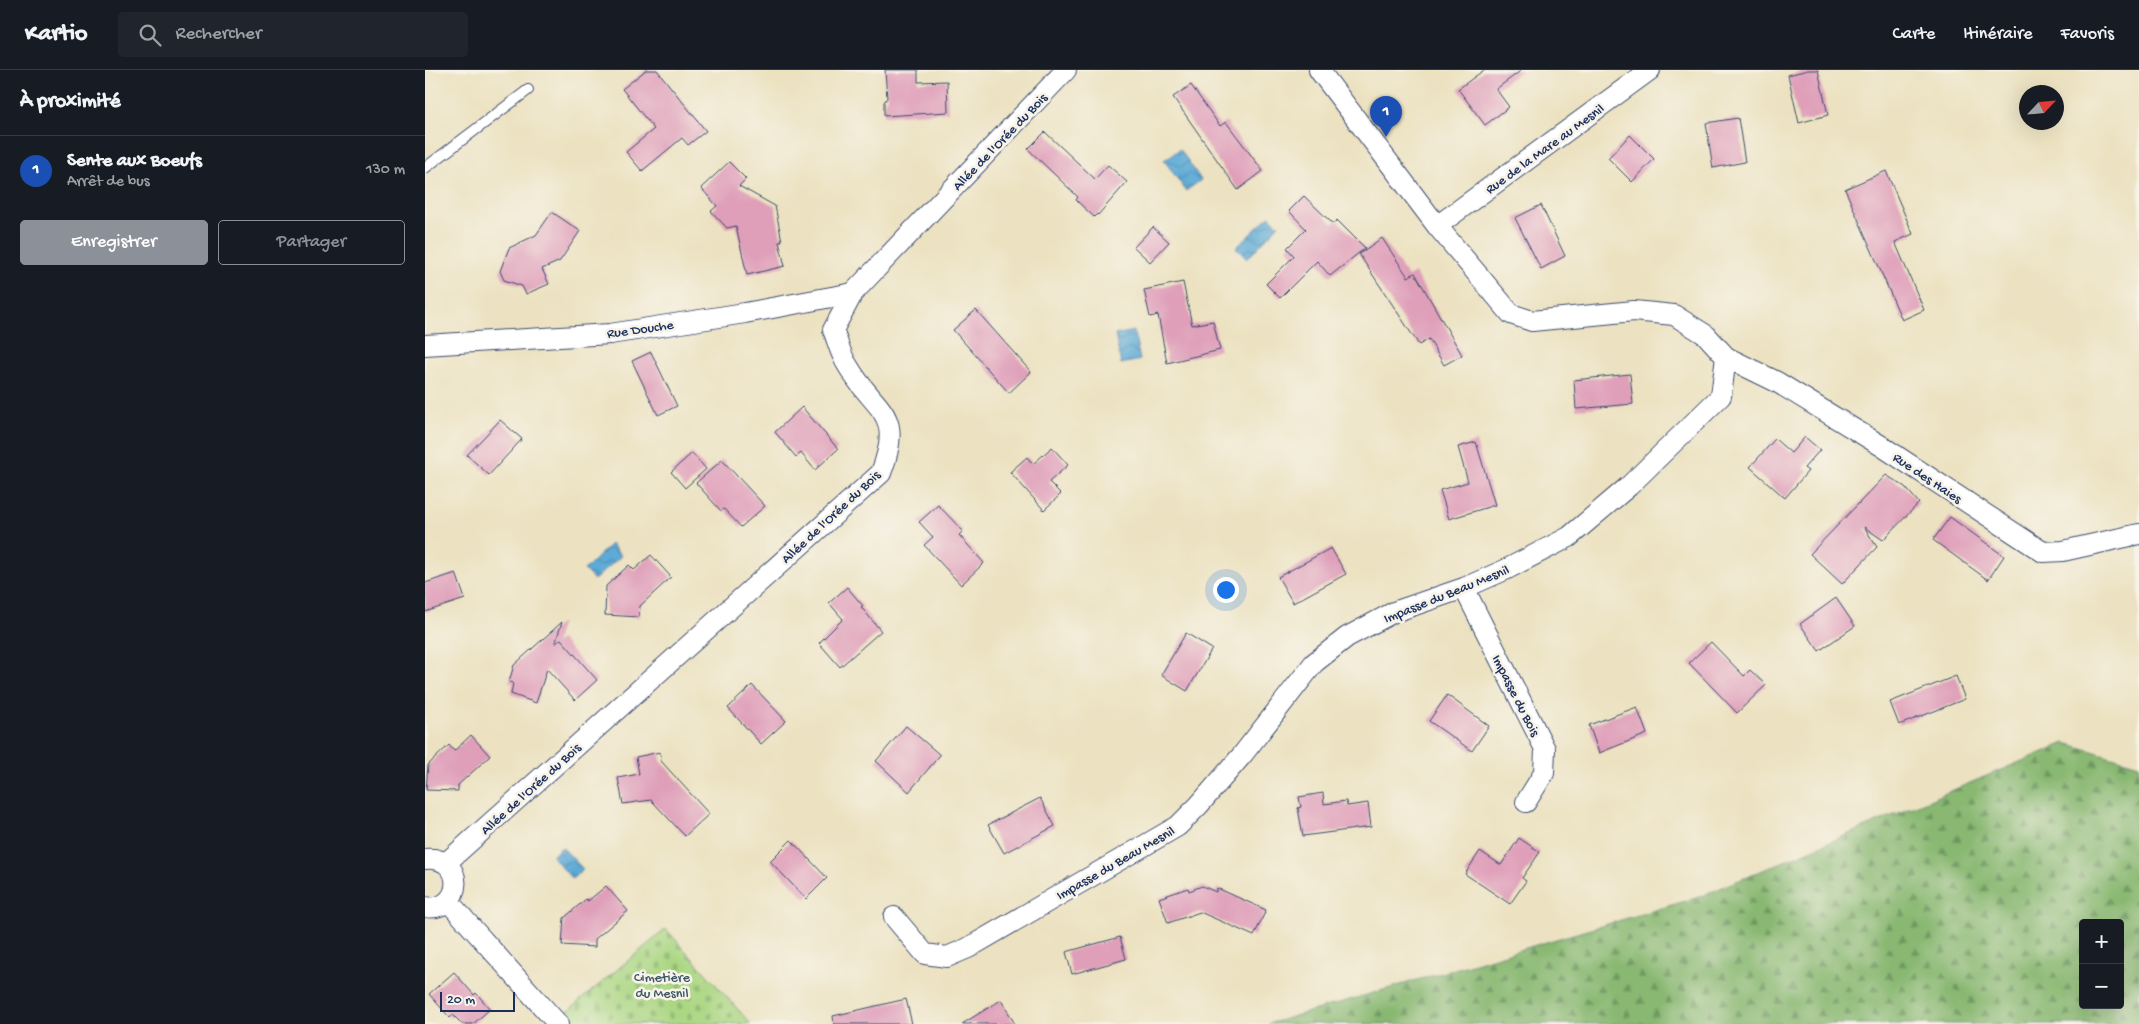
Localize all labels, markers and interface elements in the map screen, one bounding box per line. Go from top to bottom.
search box [118,12,468,57]
text: Kartio [25,20,88,49]
icon: search [136,21,164,49]
text: Rechercher [176,23,262,46]
text: Carte [1892,24,1935,45]
text: Itinéraire [1963,24,2033,45]
text: Favoris [2061,24,2114,45]
north arrow [2019,85,2064,130]
text: À proximité [20,90,121,115]
street label: Allée de l'Orée du Bois [950,90,1052,195]
pin: 1 [1370,96,1402,137]
street label: Rue de la Mare au Mesnil [1483,101,1608,199]
text: Sente aux Boeufs [67,150,202,173]
text: 1 [33,161,39,180]
text: 130 m [366,161,405,180]
text: Arrêt de bus [67,173,150,192]
button: Enregistrer [20,220,208,265]
button: Partager [218,220,405,265]
street label: Rue Douche [606,317,675,344]
street label: Rue des Haies [1889,450,1965,509]
street label: Allée de l'Orée du Bois [779,467,885,568]
street label: Impasse du Beau Mesnil [1382,562,1512,628]
your location [1213,577,1239,603]
street label: Impasse du Bois [1487,652,1543,741]
street label: Allée de l'Orée du Bois [478,740,586,839]
street label: Impasse du Beau Mesnil [1054,823,1178,905]
map controls [2079,919,2124,1009]
button: + [2079,919,2124,964]
button: − [2079,964,2124,1009]
park label: Cimetière du Mesnil [634,970,691,1003]
scale bar [440,989,515,1012]
text: 20 m [447,992,475,1009]

